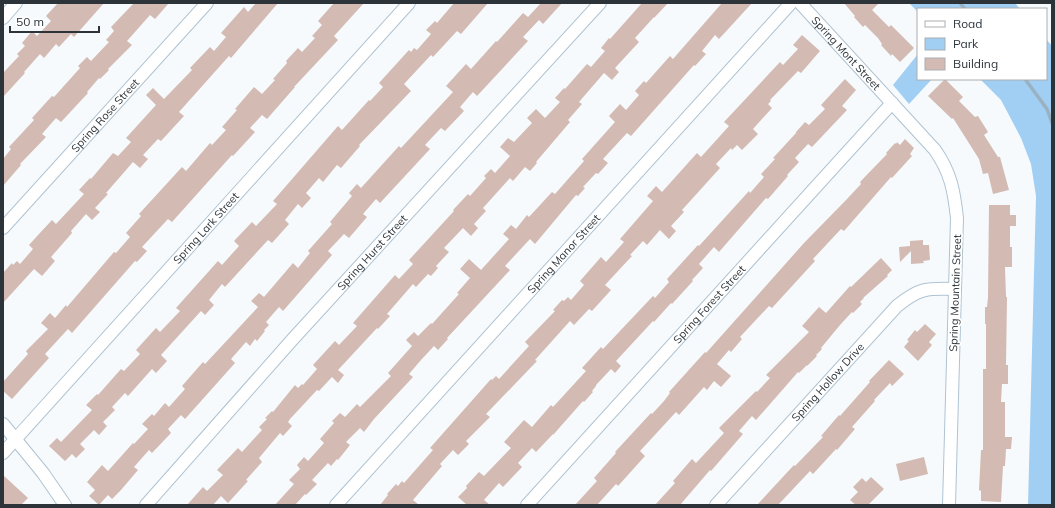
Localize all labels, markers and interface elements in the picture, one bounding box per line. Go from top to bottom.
scale bar [10,8,99,34]
legend [917,8,1047,80]
street label: Spring Mont Street [809,13,884,93]
text: 50 m [16,14,44,29]
text: Road [953,16,982,31]
text: Park [953,36,979,51]
text: Building [953,56,998,71]
street label: Spring Rose Street [68,76,142,155]
street label: Spring Lark Street [170,189,242,267]
street label: Spring Manor Street [524,211,603,296]
street label: Spring Hurst Street [334,212,410,293]
street label: Spring Mountain Street [946,234,964,352]
street label: Spring Forest Street [670,262,748,346]
street label: Spring Hollow Drive [788,340,867,424]

